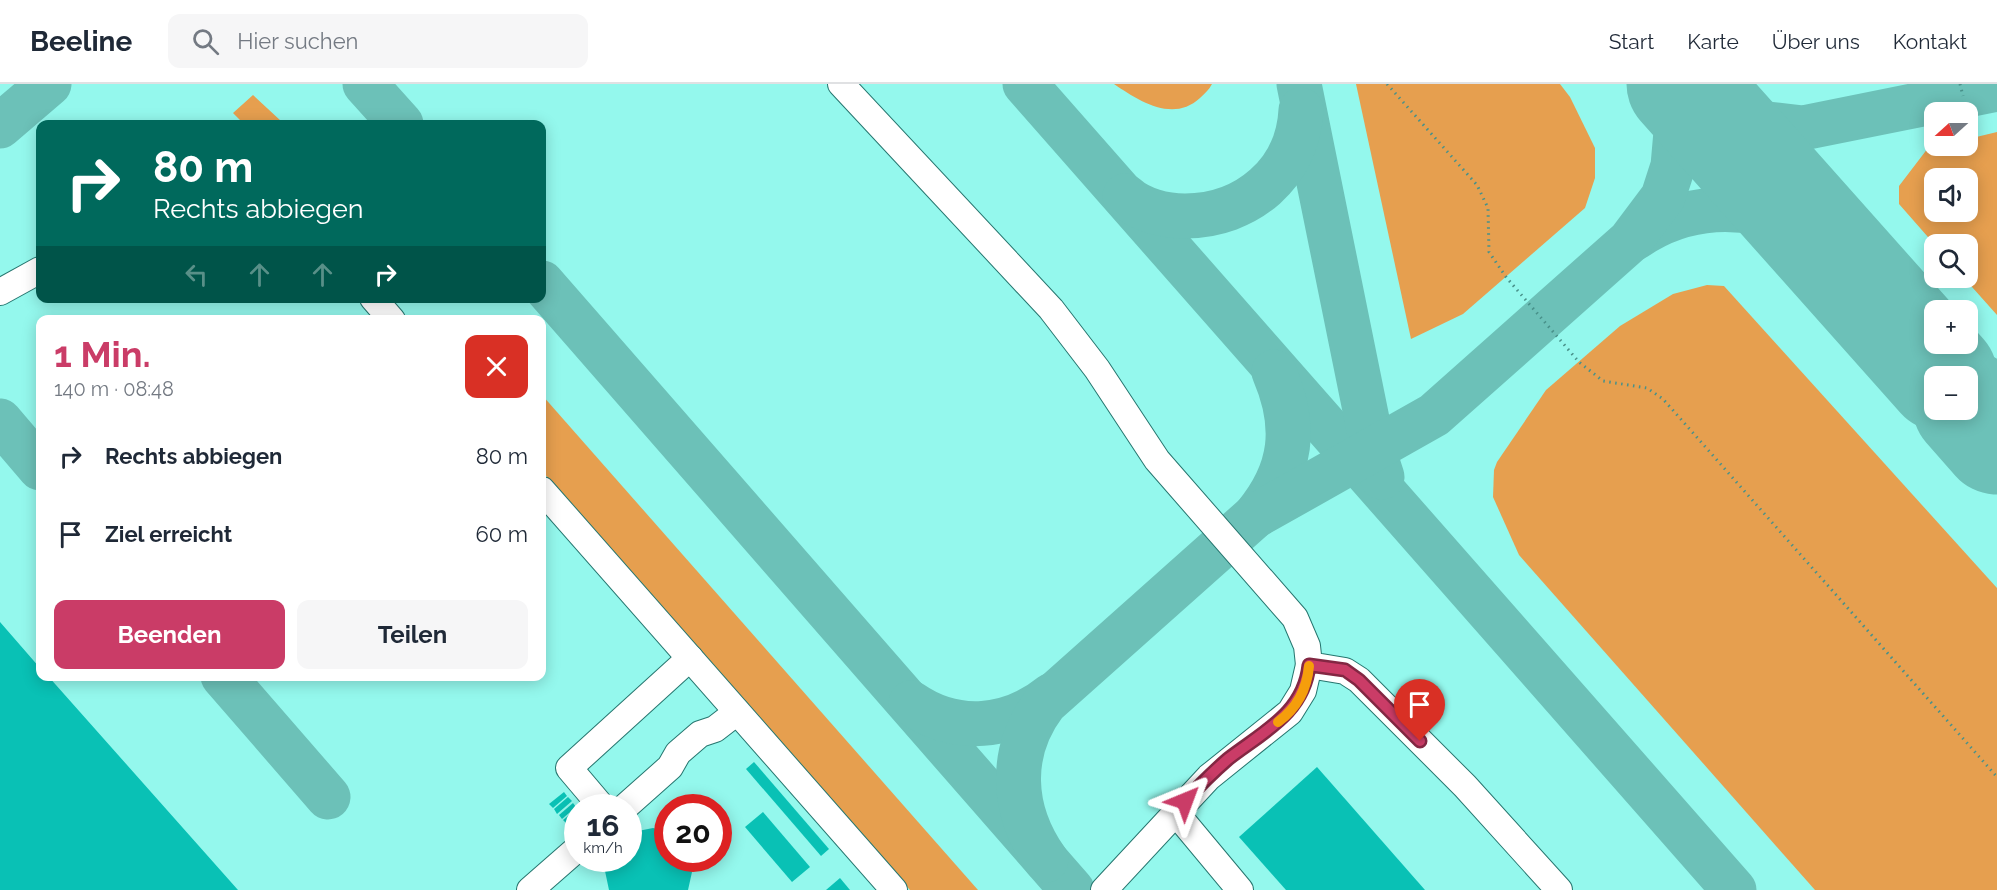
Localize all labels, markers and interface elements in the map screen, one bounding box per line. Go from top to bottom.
search box [168,14,588,68]
text: Beeline [30,25,132,58]
icon: search [189,25,222,58]
text: Hier suchen [237,28,358,54]
text: Start [1609,29,1654,54]
text: Karte [1687,29,1739,54]
text: Über uns [1772,29,1860,54]
text: Kontakt [1893,29,1967,54]
north arrow [1924,102,1978,156]
map controls [1924,102,1978,420]
text: 80 m [153,143,253,192]
icon: right [54,144,132,222]
button: sound [1924,168,1978,222]
text: Rechts abbiegen [153,193,363,224]
button: search [1924,234,1978,288]
icon: left [180,258,213,291]
icon: ahead [243,258,276,291]
icon: ahead [306,258,339,291]
icon: right [369,258,402,291]
button: + [1924,300,1978,354]
text: 1 Min. [54,333,151,375]
button: close [465,335,528,398]
button: − [1924,366,1978,420]
text: 140 m · 08:48 [54,377,174,401]
icon: right [54,440,87,473]
text: Rechts abbiegen [105,443,282,469]
text: 80 m [476,443,528,469]
icon: arrive [54,518,87,551]
text: Ziel erreicht [105,521,232,547]
text: 60 m [475,521,528,547]
button: Beenden [54,600,285,669]
button: Teilen [297,600,528,669]
pin [1394,679,1445,741]
icon: arrive [1403,688,1436,721]
position arrow [1153,769,1217,833]
speed limit sign: 20 [654,794,732,872]
text: 16 [586,808,620,843]
text: km/h [583,839,623,857]

